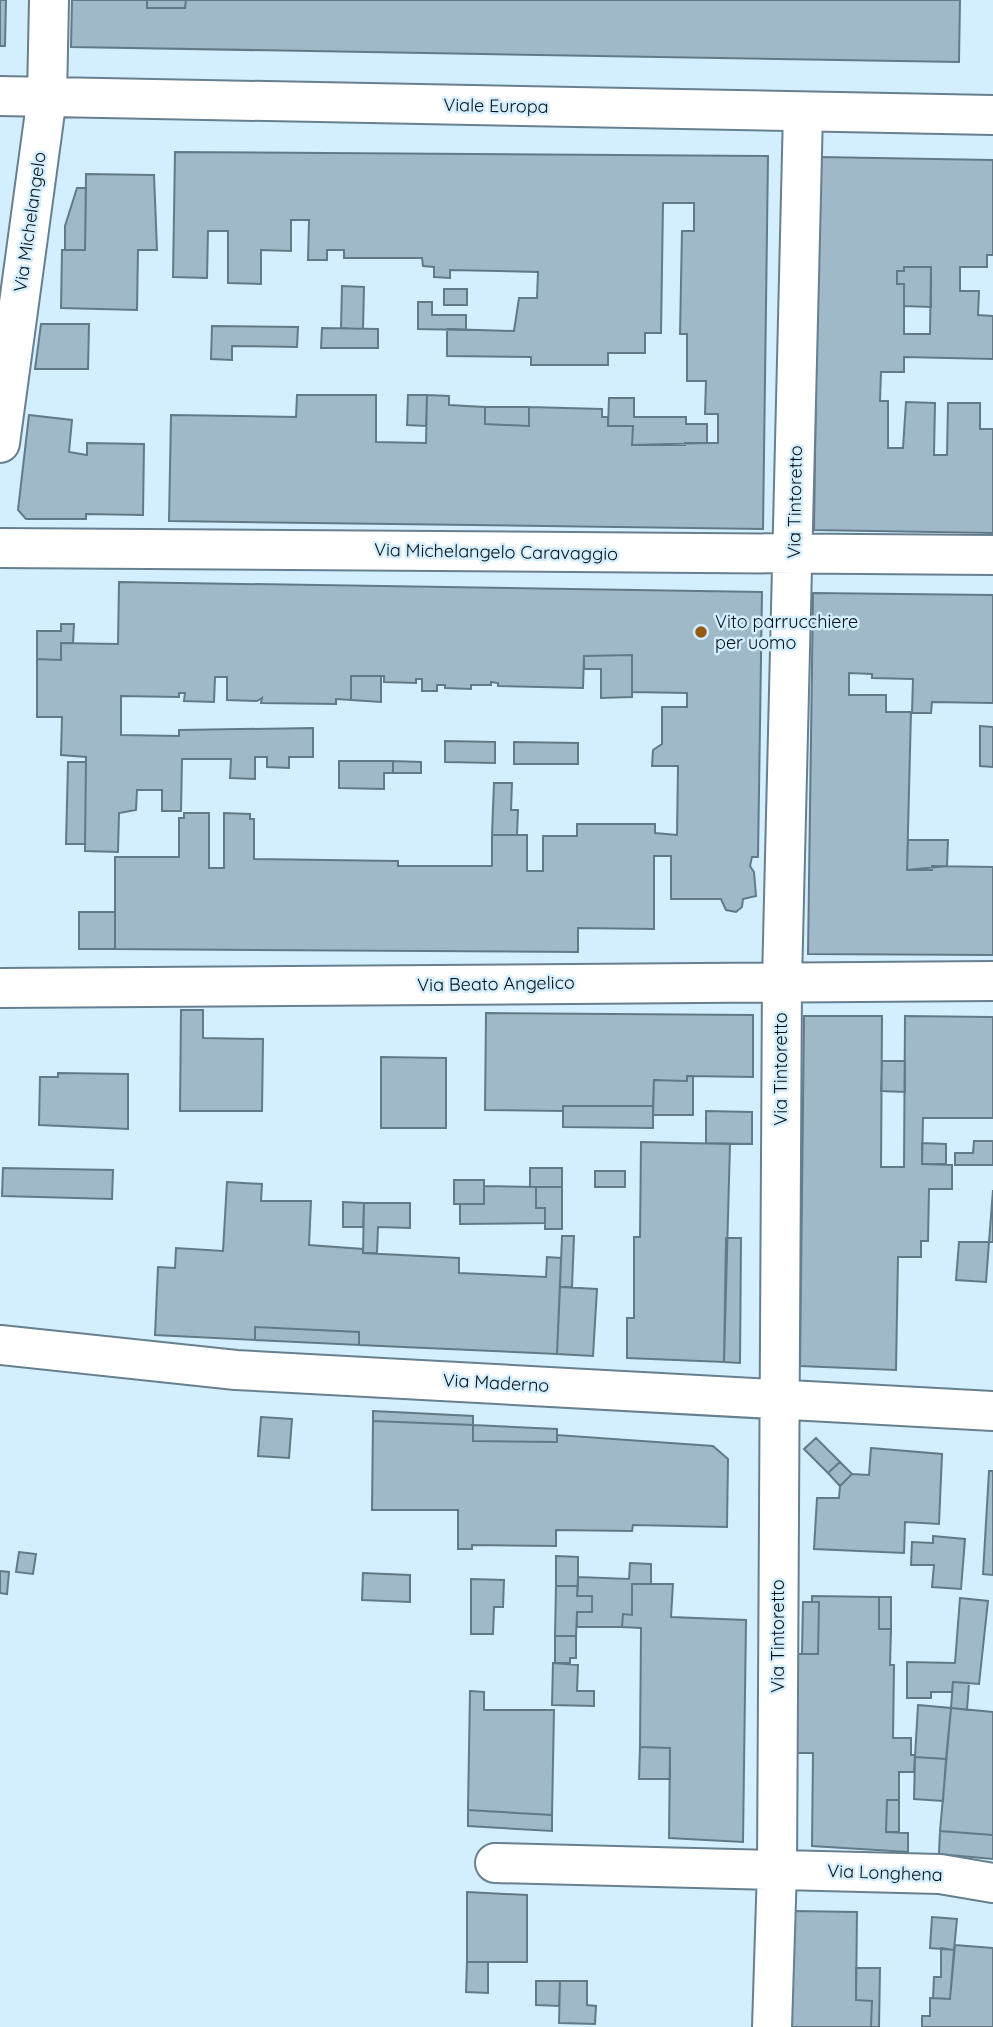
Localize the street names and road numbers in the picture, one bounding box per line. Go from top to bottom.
street label: Viale Europa [443,93,549,118]
street label: Via Michelangelo [8,150,51,294]
street label: Via Tintoretto [782,445,807,559]
street label: Via Michelangelo Caravaggio [374,538,618,565]
street label: Via Beato Angelico [417,971,575,996]
street label: Via Tintoretto [769,1012,792,1126]
street label: Via Maderno [442,1368,550,1397]
street label: Via Tintoretto [766,1579,789,1693]
street label: Via Longhena [827,1859,943,1886]

